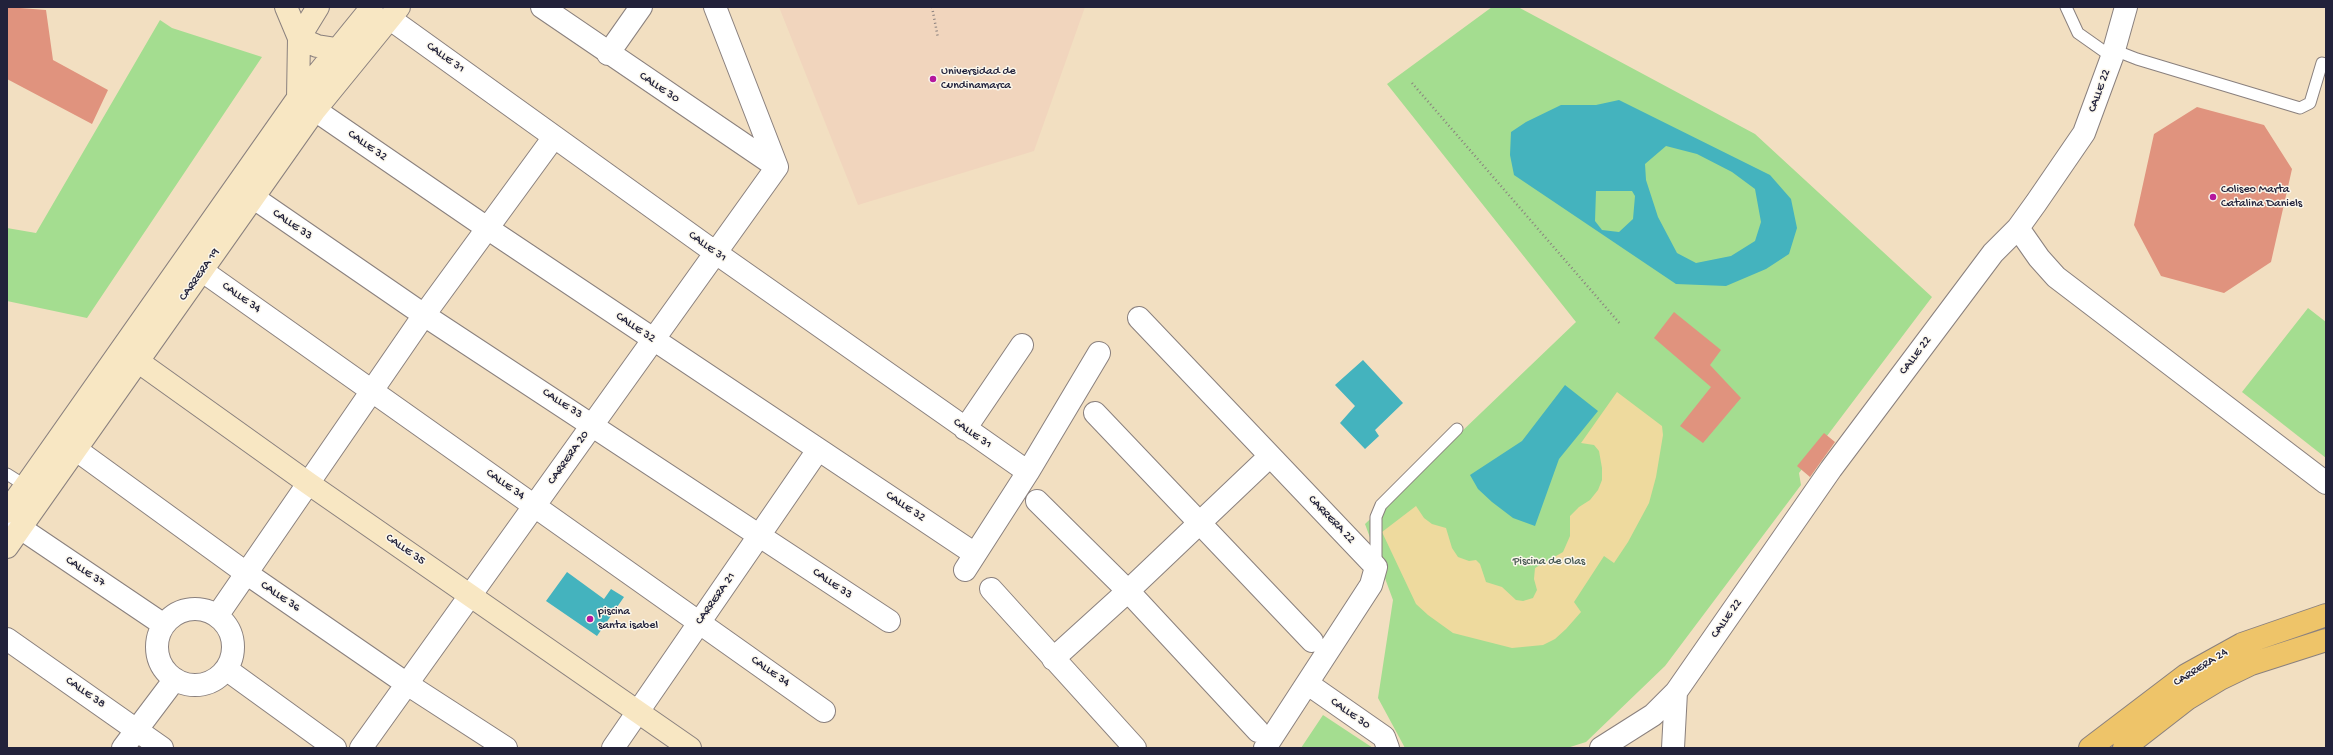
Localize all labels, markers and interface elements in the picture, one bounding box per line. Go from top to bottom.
street label: CALLE 31 [423,39,467,77]
place label: Universidad de Cundinamarca [941,65,1016,93]
street label: CALLE 22 [2086,68,2114,114]
street label: CALLE 30 [636,69,682,107]
marker: Universidad de Cundinamarca [928,74,938,84]
street label: CALLE 32 [345,127,389,165]
place label: Coliseo Marta Catalina Daniels [2221,183,2302,211]
marker: Coliseo Marta Catalina Daniels [2208,192,2218,202]
street label: CALLE 33 [269,206,315,244]
street label: CALLE 31 [685,228,729,266]
street label: CARRERA 19 [177,246,223,304]
street label: CALLE 34 [219,279,263,317]
street label: CALLE 32 [612,310,658,346]
street label: CALLE 22 [1897,334,1935,378]
street label: CALLE 33 [539,386,585,422]
street label: CALLE 31 [950,416,994,452]
street label: CARRERA 20 [545,428,593,488]
street label: CALLE 34 [483,466,527,504]
street label: CALLE 32 [882,489,928,525]
street label: CARRERA 22 [1304,493,1358,547]
street label: CALLE 35 [382,531,428,569]
street label: CALLE 37 [62,553,108,591]
park label: Piscina de Olas [1513,555,1585,569]
street label: CALLE 33 [809,565,855,603]
street label: CARRERA 21 [693,570,739,628]
street label: CALLE 36 [257,578,303,616]
street label: CALLE 22 [1708,597,1746,641]
place label: piscina santa isabel [598,605,658,633]
marker: piscina santa isabel [585,614,595,624]
street label: CARRERA 24 [2171,646,2231,690]
street label: CALLE 34 [748,653,792,691]
street label: CALLE 38 [62,674,108,712]
street label: CALLE 30 [1327,695,1373,733]

